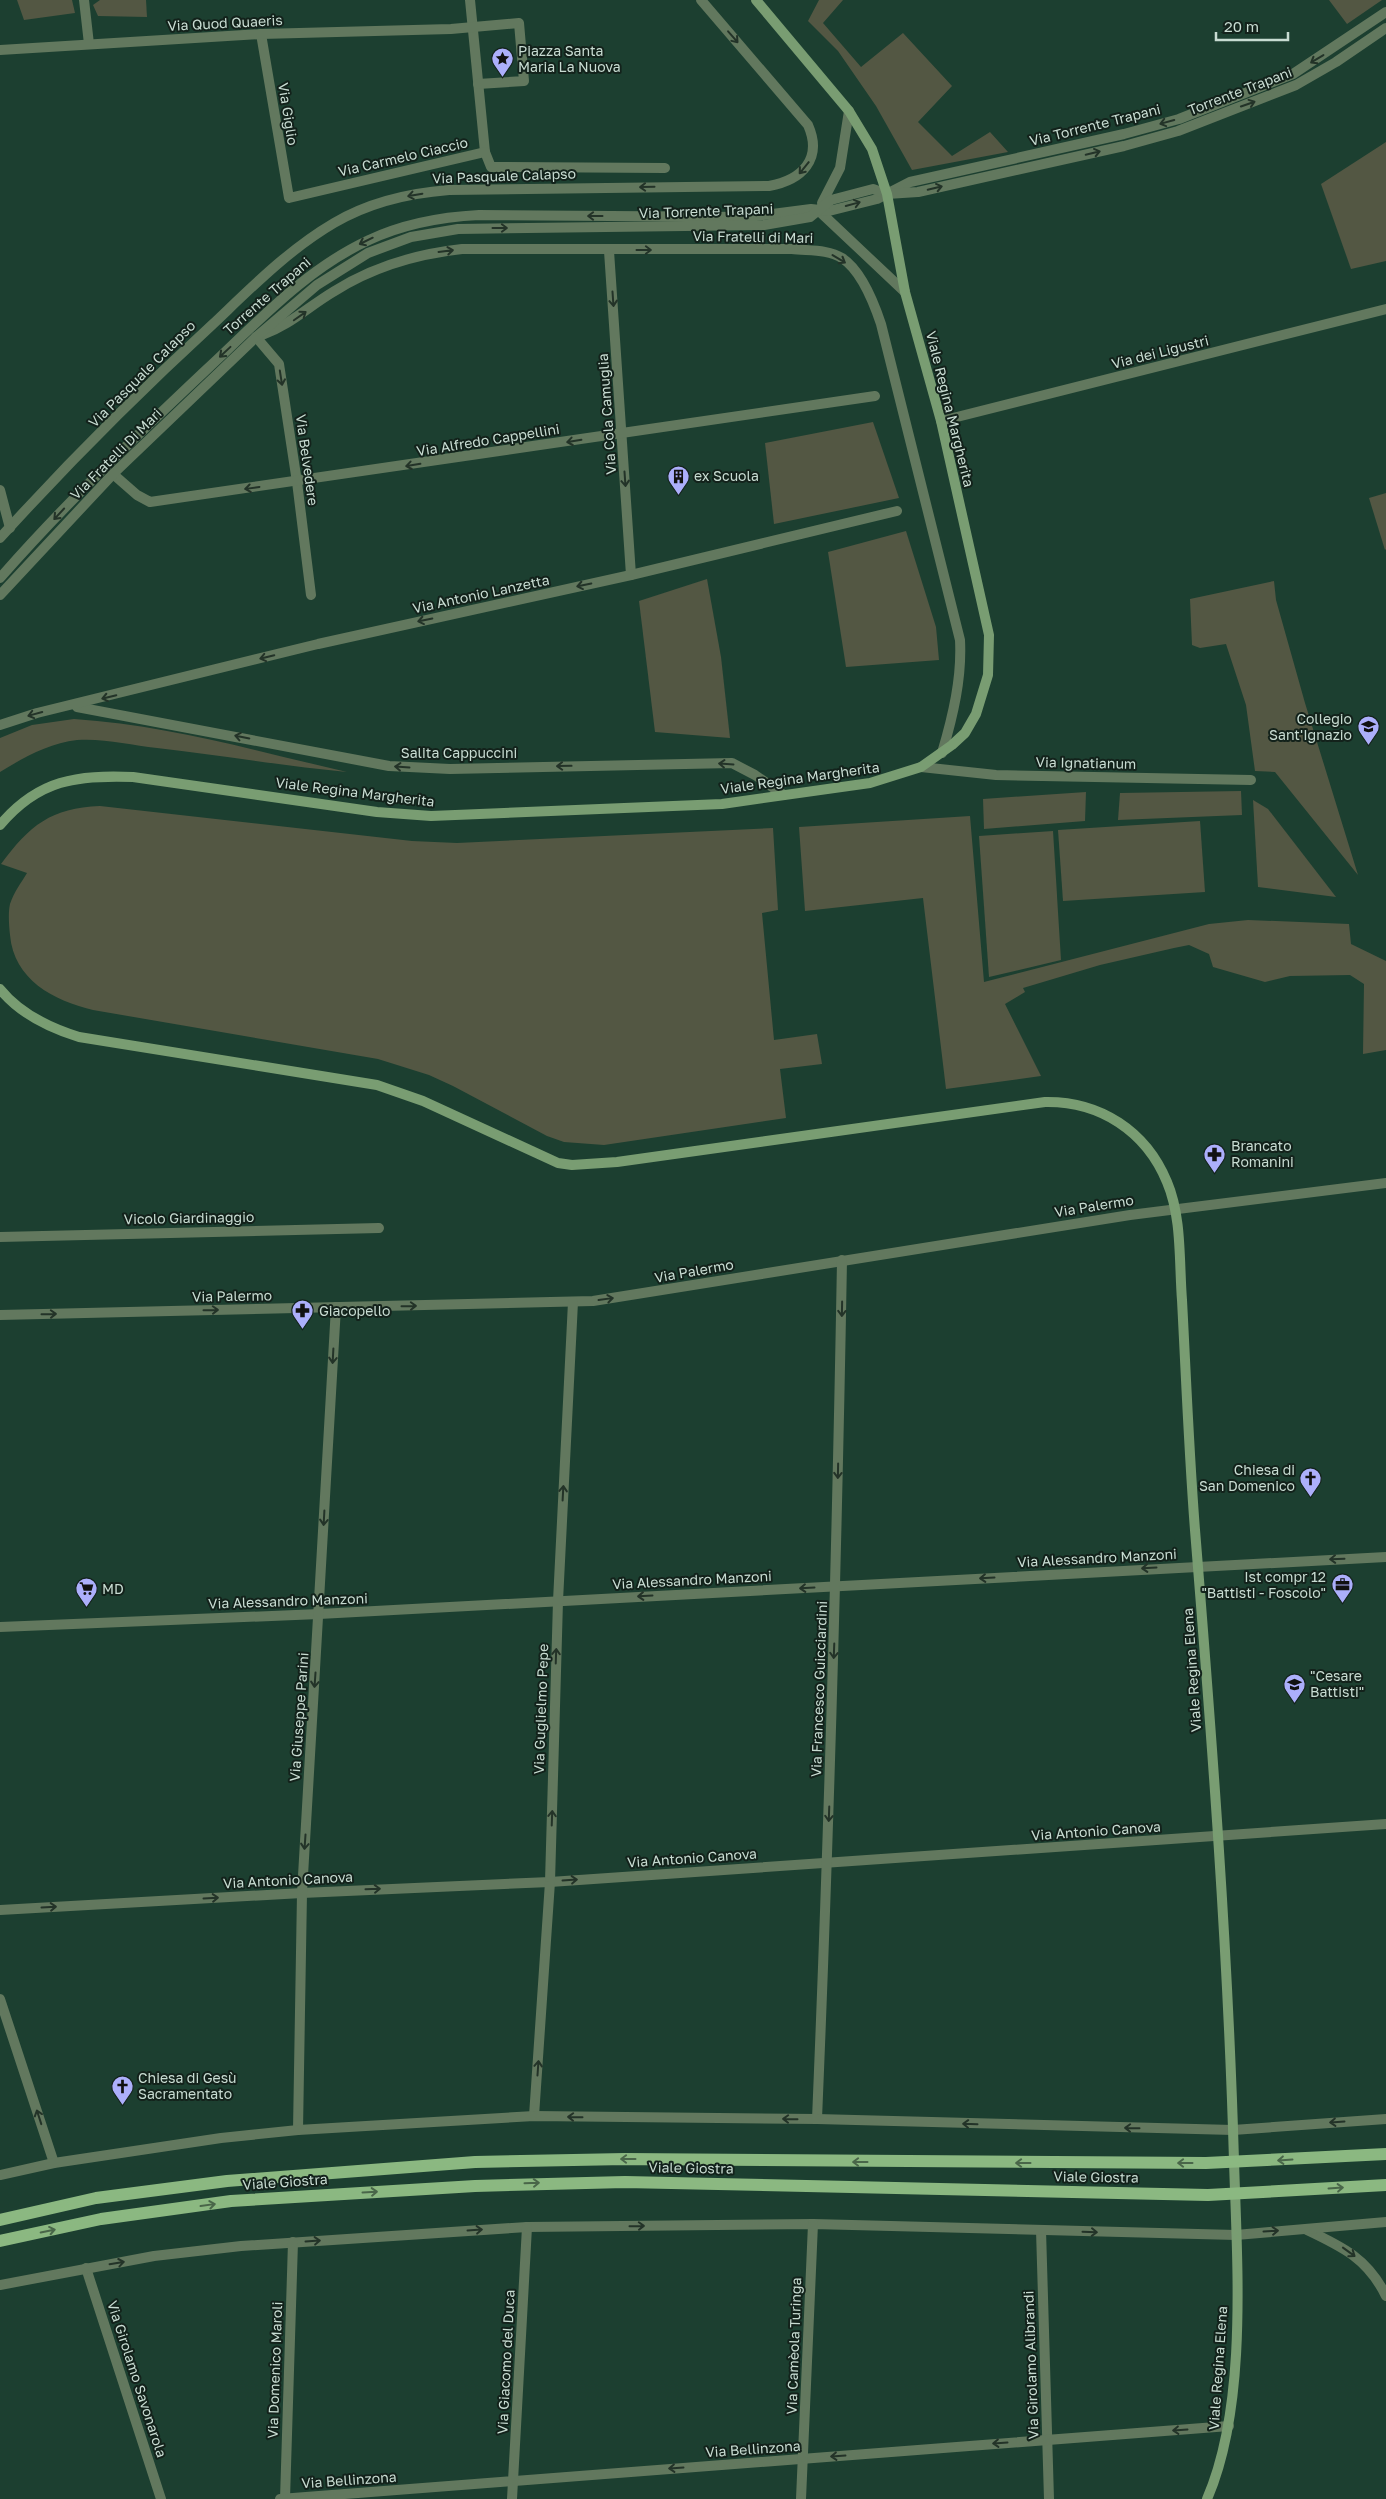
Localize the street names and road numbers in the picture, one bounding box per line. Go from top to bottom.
street label: Via Quod Quaeris [167,11,283,34]
street label: Torrente Trapani [1185,63,1294,118]
street label: Via Giglio [275,81,302,147]
street label: Via Torrente Trapani [1028,100,1162,149]
street label: Via Carmelo Ciaccio [336,133,469,180]
street label: Via Pasquale Calapso [432,164,576,187]
street label: Via Torrente Trapani [638,200,773,221]
street label: Via Fratelli di Mari [692,227,814,246]
street label: Torrente Trapani [220,253,314,338]
street label: Via Pasquale Calapso [85,317,199,431]
street label: Viale Regina Margherita [923,329,978,489]
street label: Via dei Ligustri [1110,331,1210,372]
street label: Via Cola Camuglia [594,353,619,475]
street label: Via Fratelli Di Mari [66,404,165,503]
street label: Via Belvedere [293,413,322,507]
street label: Via Alfredo Cappellini [415,420,561,459]
street label: Via Antonio Lanzetta [411,571,551,616]
street label: Salita Cappuccini [401,744,517,761]
street label: Via Ignatianum [1036,753,1136,772]
street label: Viale Regina Margherita [719,758,880,797]
street label: Viale Regina Margherita [275,773,436,810]
street label: Via Palermo [1053,1191,1135,1220]
street label: Vicolo Giardinaggio [124,1208,254,1227]
street label: Via Palermo [653,1255,735,1286]
street label: Via Palermo [192,1286,272,1305]
street label: Via Alessandro Manzoni [1017,1545,1177,1570]
street label: Via Alessandro Manzoni [612,1567,772,1592]
street label: Via Alessandro Manzoni [208,1589,368,1612]
street label: Via Francesco Guicciardini [807,1600,830,1777]
street label: Viale Regina Elena [1179,1607,1204,1733]
street label: Via Guglielmo Pepe [530,1643,551,1774]
street label: Via Giuseppe Parini [286,1652,311,1782]
street label: Via Antonio Canova [1030,1817,1161,1844]
street label: Via Antonio Canova [626,1844,757,1871]
street label: Via Antonio Canova [223,1868,353,1891]
street label: Viale Giostra [648,2158,734,2177]
street label: Viale Giostra [1053,2167,1139,2186]
street label: Viale Giostra [242,2170,328,2193]
street label: Via Camèola Turinga [783,2277,804,2415]
street label: Via Giacomo del Duca [493,2289,518,2435]
street label: Via Girolamo Alibrandi [1019,2290,1042,2440]
street label: Via Girolamo Savonarola [104,2298,171,2459]
street label: Via Domenico Maroli [264,2301,285,2439]
street label: Viale Regina Elena [1205,2305,1230,2431]
street label: Via Bellinzona [705,2437,801,2460]
street label: Via Bellinzona [301,2468,397,2491]

